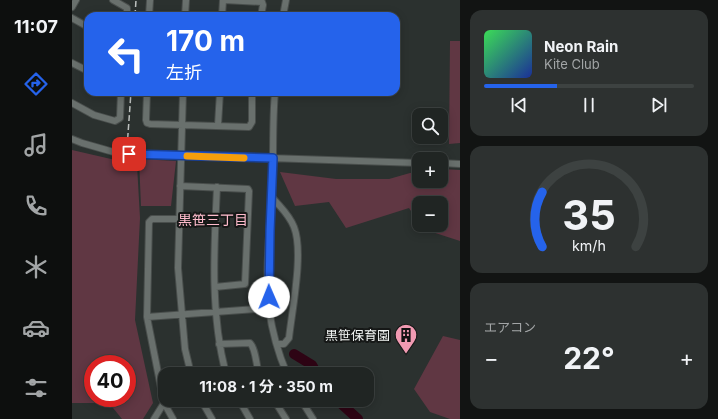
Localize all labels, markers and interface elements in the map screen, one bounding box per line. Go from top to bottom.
text: 11:07 [14,16,58,37]
text: 170 m [166,24,245,58]
icon: left [100,28,152,80]
text: Neon Rain [544,37,618,56]
text: Kite Club [544,56,600,72]
text: 左折 [166,62,202,83]
icon: directions [22,70,50,98]
icon: previous [508,94,530,116]
icon: pause [578,94,600,116]
icon: next [648,94,670,116]
map controls [412,108,448,232]
button: search [412,108,448,144]
icon: music [22,131,50,159]
pin [112,137,146,171]
icon: arrive [118,143,140,165]
button: + [412,152,448,188]
text: 35 [562,190,616,240]
icon: phone [22,192,50,220]
button: − [412,196,448,232]
district label: 黒笹三丁目 [178,211,248,228]
text: km/h [572,237,606,254]
icon: climate [22,253,50,281]
position arrow [248,276,290,318]
icon: car [22,314,50,342]
text: エアコン [484,319,536,335]
building icon: 黒笹保育園 [393,322,419,355]
place label: 黒笹保育園 [325,327,390,343]
text: 22° [563,340,615,376]
text: − [484,345,499,371]
text: + [679,345,694,371]
speed limit sign: 40 [84,355,136,407]
icon: filters [22,374,50,402]
text: 11:08 · 1 分 · 350 m [199,377,333,396]

